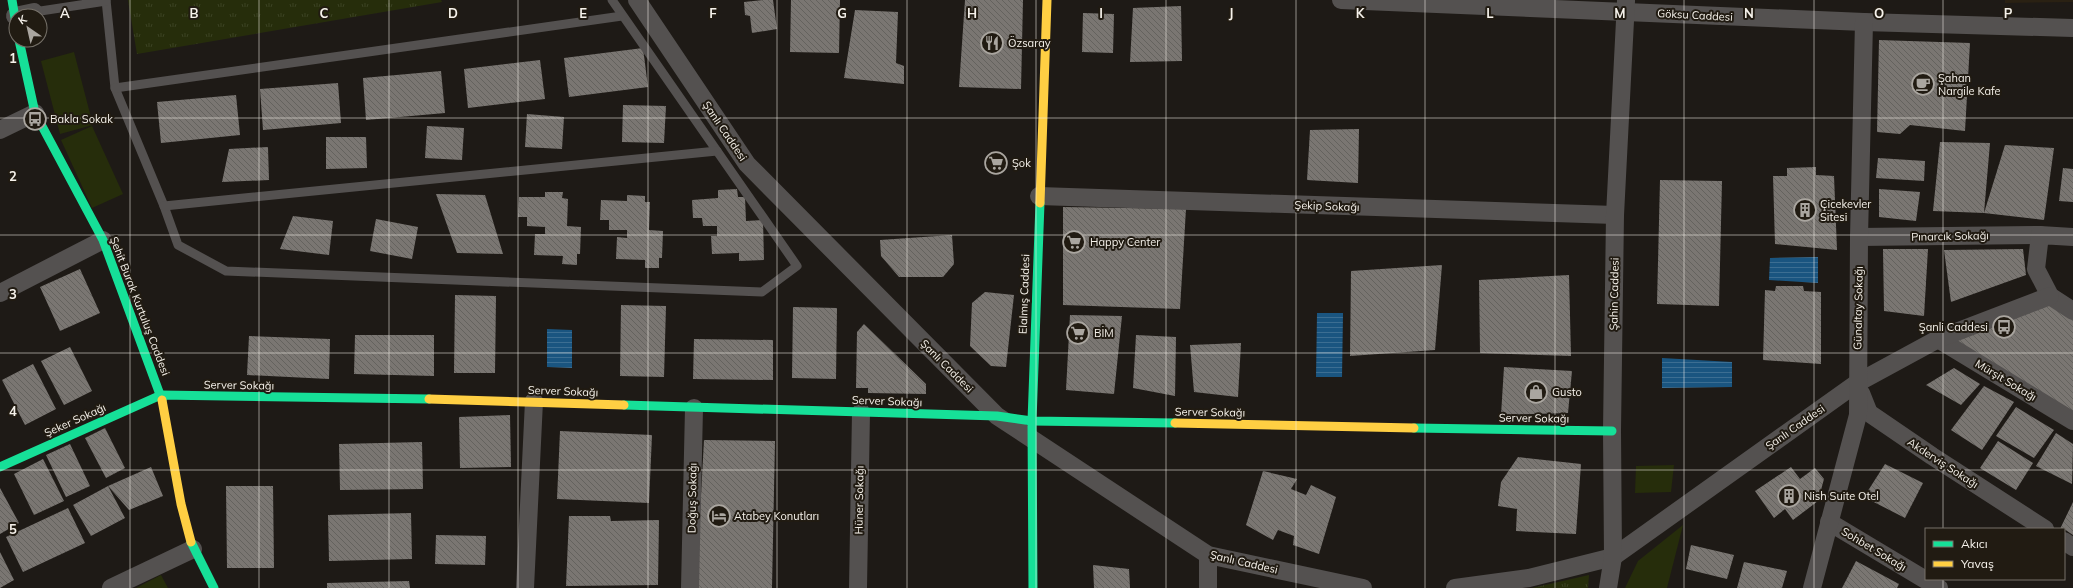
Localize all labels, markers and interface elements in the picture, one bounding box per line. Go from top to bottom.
text: A [60,5,70,21]
text: B [190,5,199,21]
text: C [320,5,329,21]
text: D [448,5,458,21]
text: E [579,5,587,21]
text: F [709,5,717,21]
text: G [837,5,847,21]
text: H [967,5,977,21]
text: I [1099,5,1103,21]
text: J [1229,5,1233,21]
text: K [1356,5,1366,21]
text: L [1486,5,1494,21]
text: M [1614,5,1626,21]
text: N [1744,5,1754,21]
text: O [1874,5,1884,21]
text: P [2004,5,2013,21]
street label: Göksu Caddesi [1657,6,1733,24]
north arrow [8,8,48,48]
text: K [15,11,30,28]
restaurant icon: Özsaray [979,30,1005,56]
place label: Özsaray [1008,36,1051,50]
text: 1 [9,50,17,66]
cafe icon: Şahan Nargile Kafe [1910,71,1936,97]
place label: Şahan Nargile Kafe [1938,71,2001,98]
street label: Şanlı Caddesi [700,98,750,164]
bus stop icon: Bakla Sokak [22,106,48,132]
place label: Bakla Sokak [50,112,113,126]
supermarket icon: Şok [983,150,1009,176]
place label: Şok [1012,156,1031,170]
text: 2 [9,168,17,184]
building icon: Çicekevler Sitesi [1792,197,1818,223]
place label: Çicekevler Sitesi [1820,197,1871,224]
street label: Şekip Sokağı [1294,198,1360,214]
street label: Pınarcık Sokağı [1911,228,1989,244]
supermarket icon: Happy Center [1061,229,1087,255]
street label: Şehit Burak Kurtuluş Caddesi [107,235,173,377]
place label: Happy Center [1090,235,1160,249]
street label: Elalmış Caddesi [1016,254,1032,334]
street label: Şahin Caddesi [1606,257,1622,331]
street label: Günaltay Sokağı [1850,266,1866,350]
text: 3 [9,286,17,302]
bus stop icon: Şanli Caddesi [1991,314,2017,340]
supermarket icon: BİM [1065,320,1091,346]
place label: Şanli Caddesi [1919,320,1988,334]
place label: BİM [1094,326,1114,340]
street label: Şanlı Caddesi [918,337,976,395]
street label: Mürşit Sokağı [1973,356,2039,404]
street label: Server Sokağı [204,377,274,393]
shop icon: Gusto [1523,379,1549,405]
street label: Server Sokağı [528,383,598,399]
place label: Gusto [1552,385,1582,399]
street label: Server Sokağı [852,393,922,409]
street label: Şeker Sokağı [42,400,108,440]
street label: Şanlı Caddesi [1763,401,1827,453]
text: 4 [9,403,17,419]
street label: Server Sokağı [1175,404,1245,420]
street label: Server Sokağı [1499,410,1569,426]
street label: Akderviş Sokağı [1905,435,1981,491]
street label: Doğuş Sokağı [684,463,700,533]
street label: Hüner Sokağı [851,466,867,534]
building icon: Nish Suite Otel [1776,483,1802,509]
place label: Nish Suite Otel [1804,489,1879,503]
hotel icon: Atabey Konutları [706,503,732,529]
place label: Atabey Konutları [734,509,819,523]
text: 5 [9,521,17,537]
street label: Sohbet Sokağı [1839,524,1909,574]
legend [1925,528,2065,580]
text: Akıcı [1961,536,1988,551]
street label: Şanlı Caddesi [1209,547,1279,577]
text: Yavaş [1960,556,1994,571]

